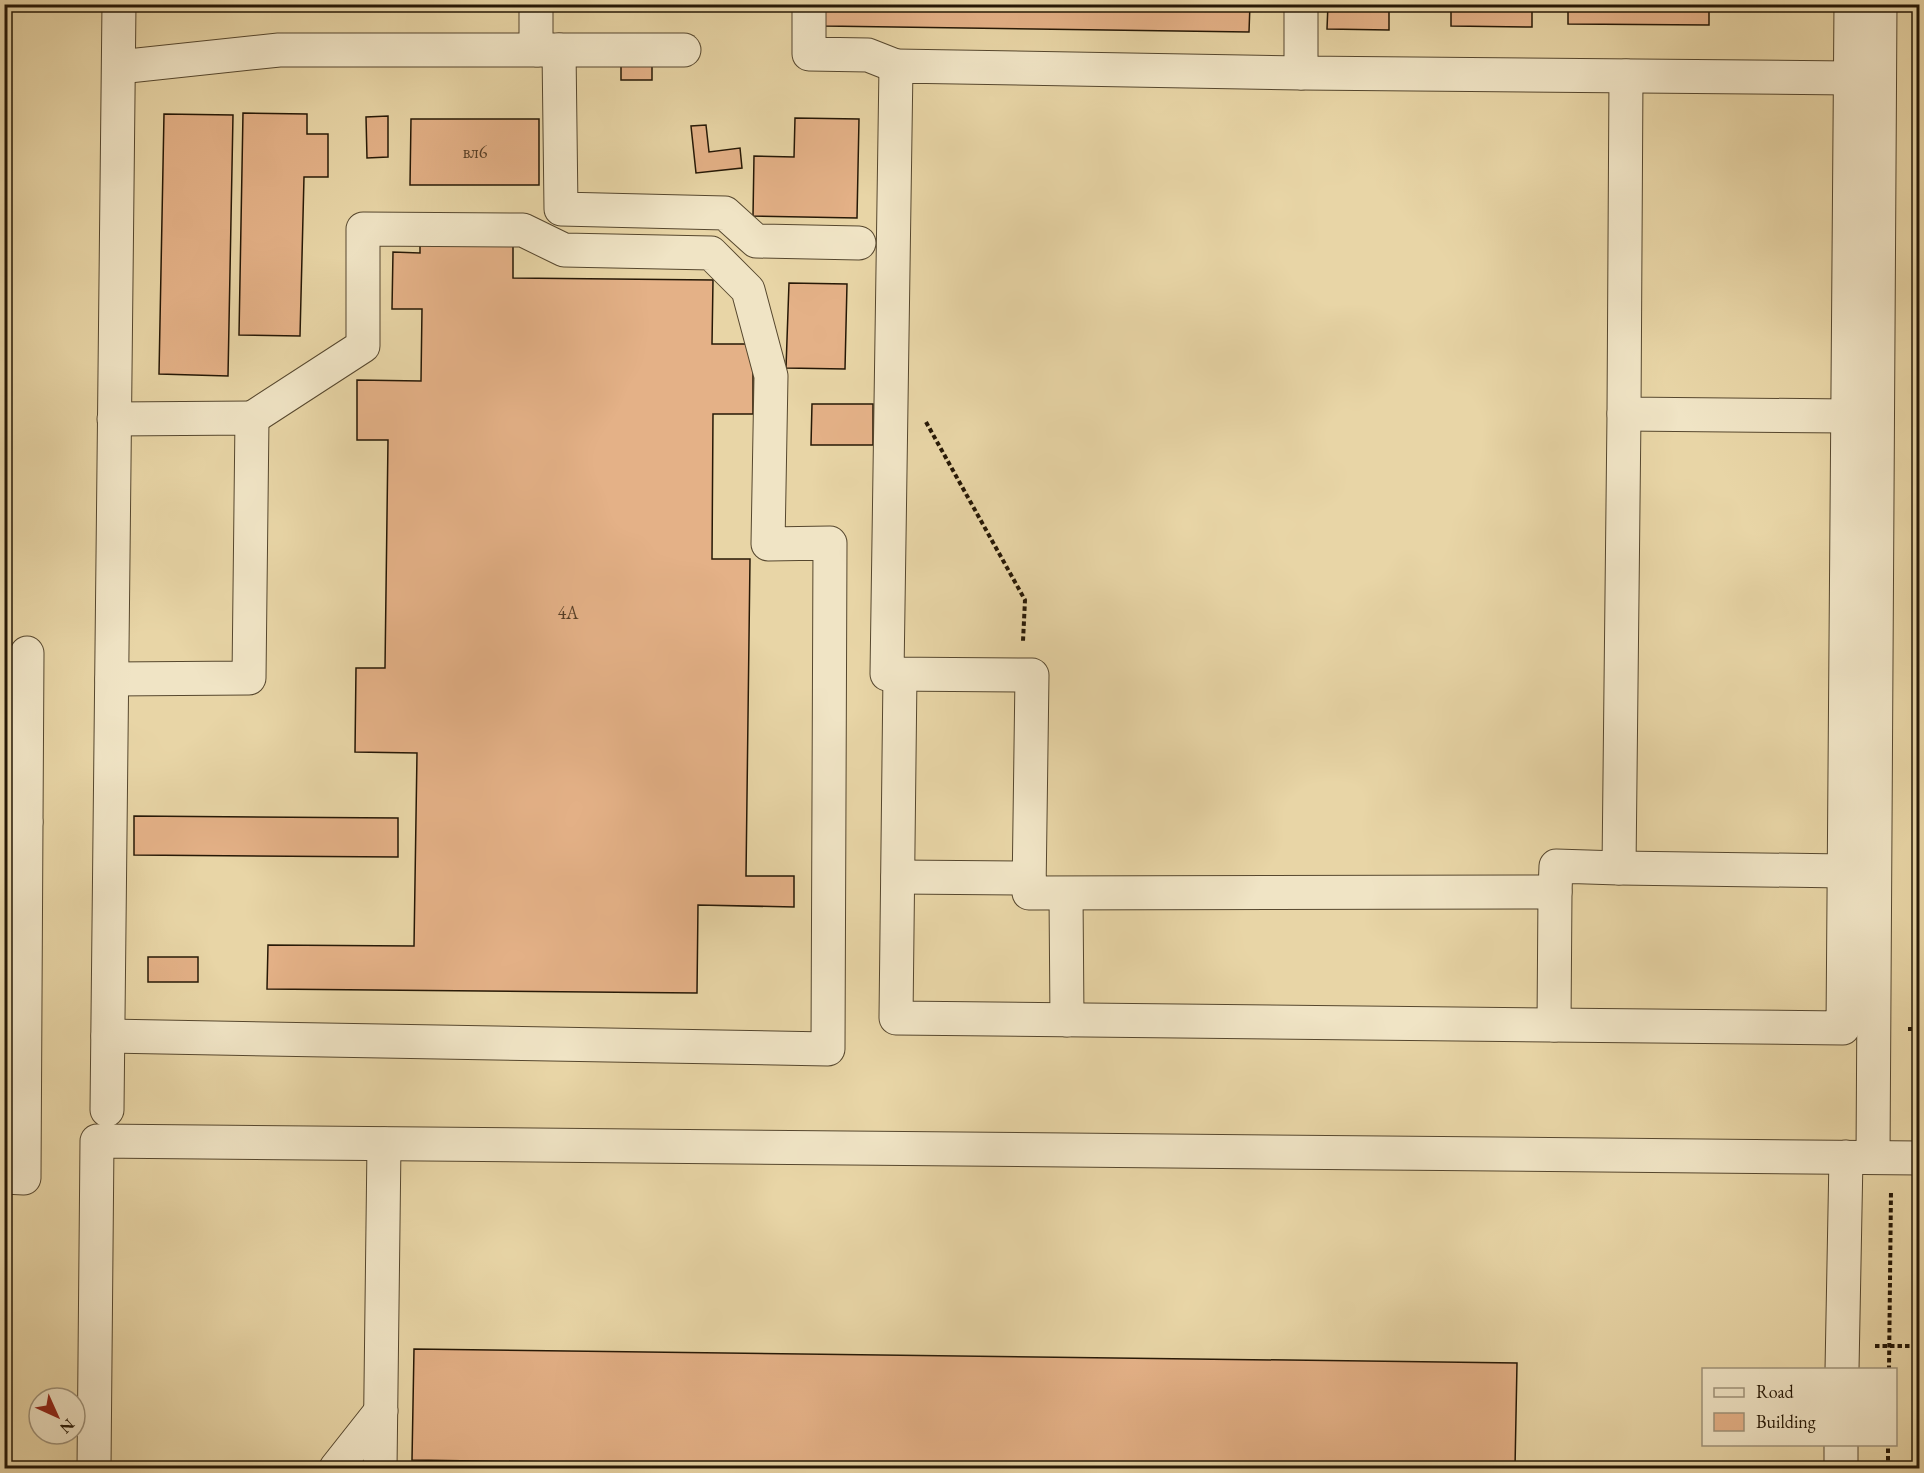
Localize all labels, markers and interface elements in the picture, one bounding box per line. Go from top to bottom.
house number: вл6 [463,140,488,163]
house number: 4А [557,601,579,624]
legend [1702,1368,1897,1446]
text: Road [1756,1380,1795,1403]
north arrow [27,1386,87,1446]
text: Building [1756,1410,1816,1433]
text: N [55,1414,79,1438]

